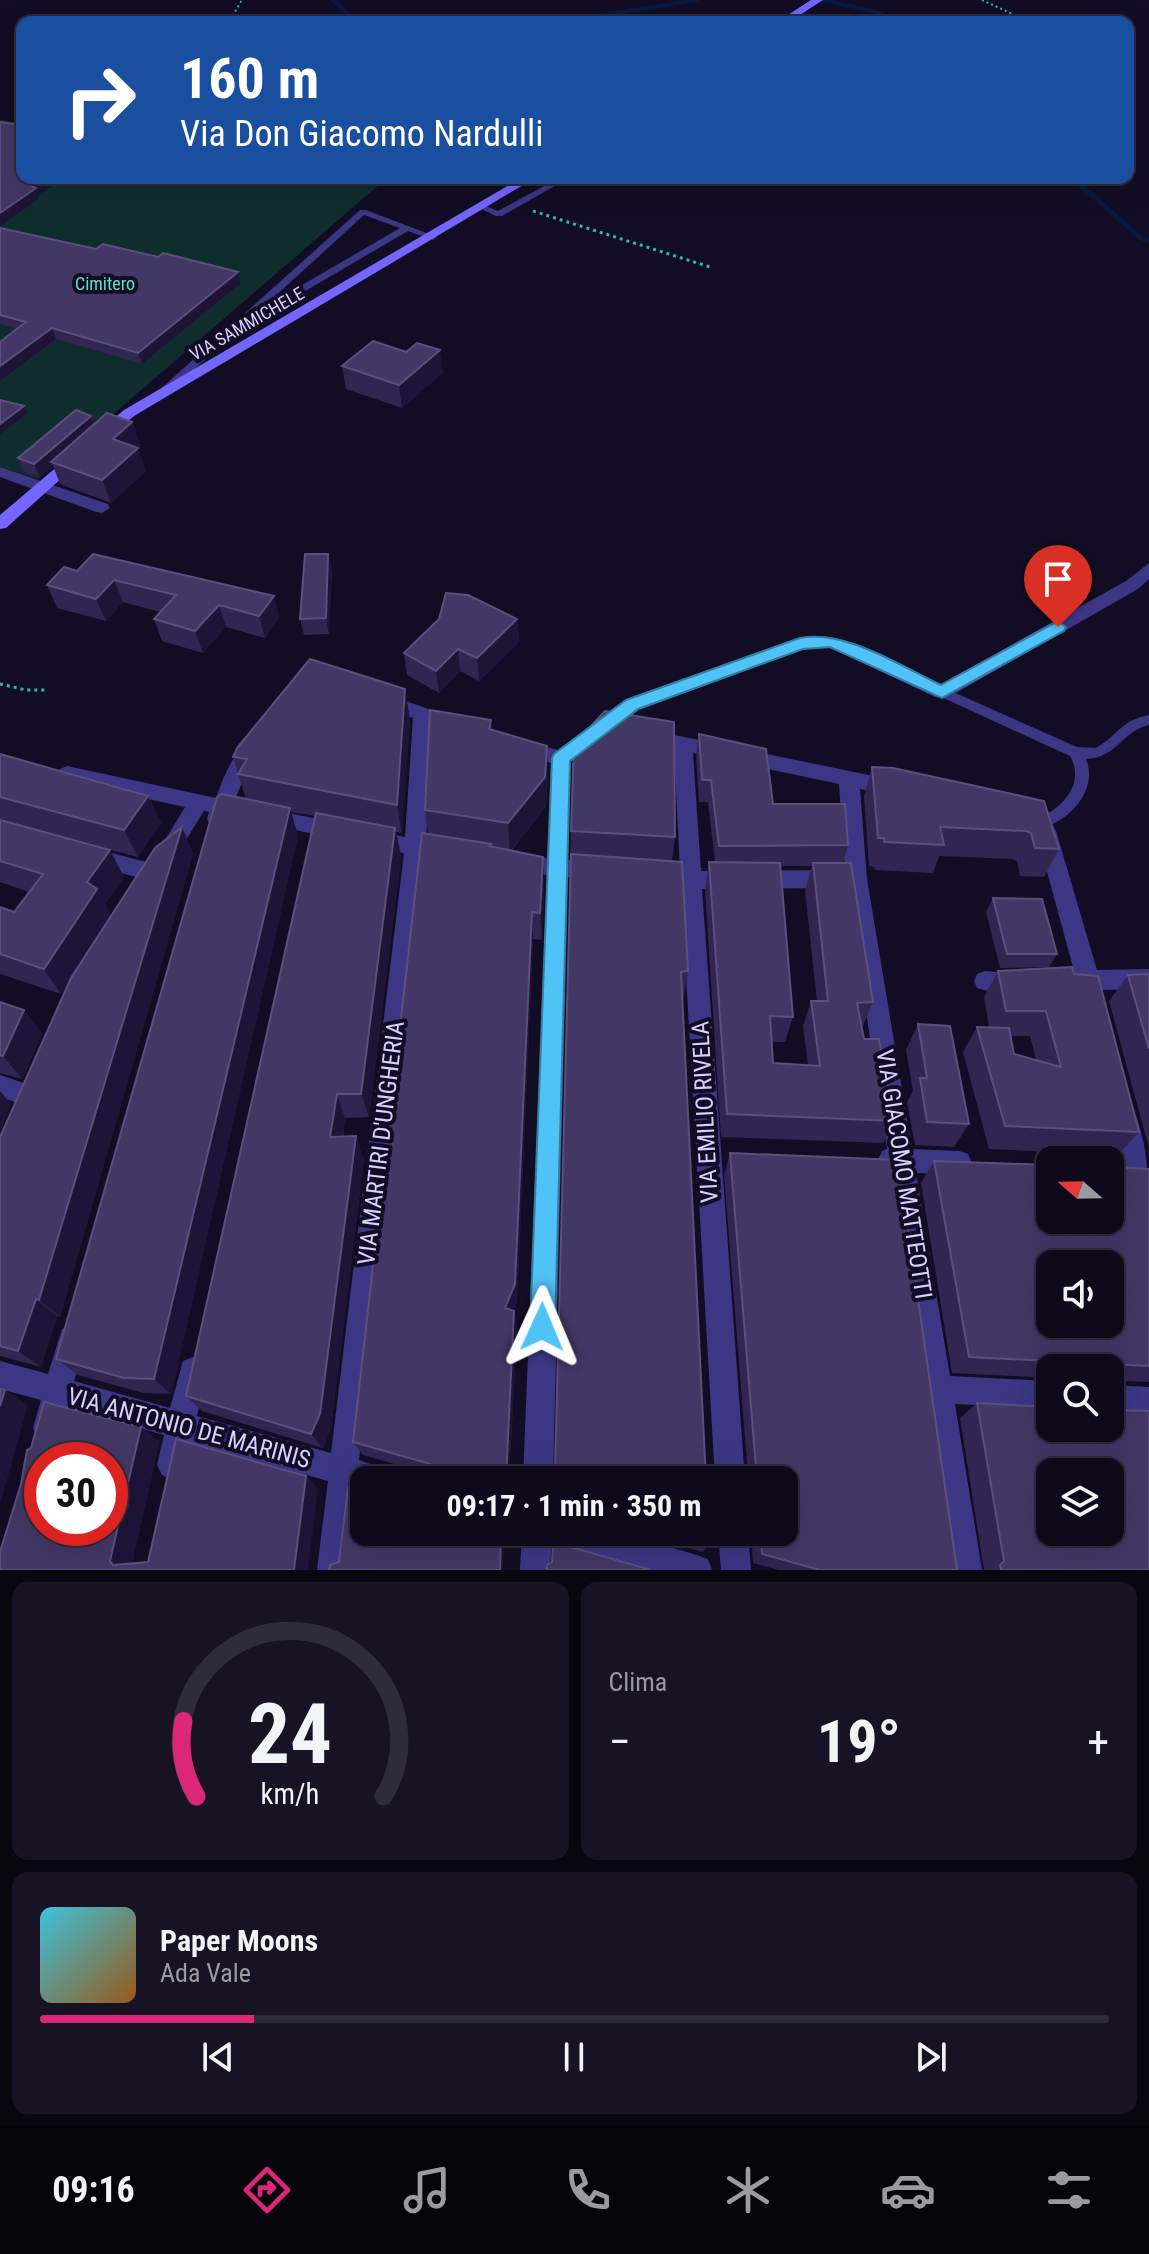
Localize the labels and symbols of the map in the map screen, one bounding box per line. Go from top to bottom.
park label: Cimitero [75,273,135,294]
street label: VIA SAMMICHELE [186,282,308,365]
pin [1024,545,1092,627]
street label: VIA MARTIRI D'UNGHERIA [352,1019,410,1267]
street label: VIA EMILIO RIVELA [686,1020,724,1204]
street label: VIA GIACOMO MATTEOTTI [870,1047,938,1301]
north arrow [1036,1146,1124,1234]
position arrow [500,1285,584,1369]
street label: VIA ANTONIO DE MARINIS [65,1382,313,1474]
speed limit sign: 30 [24,1442,128,1546]

